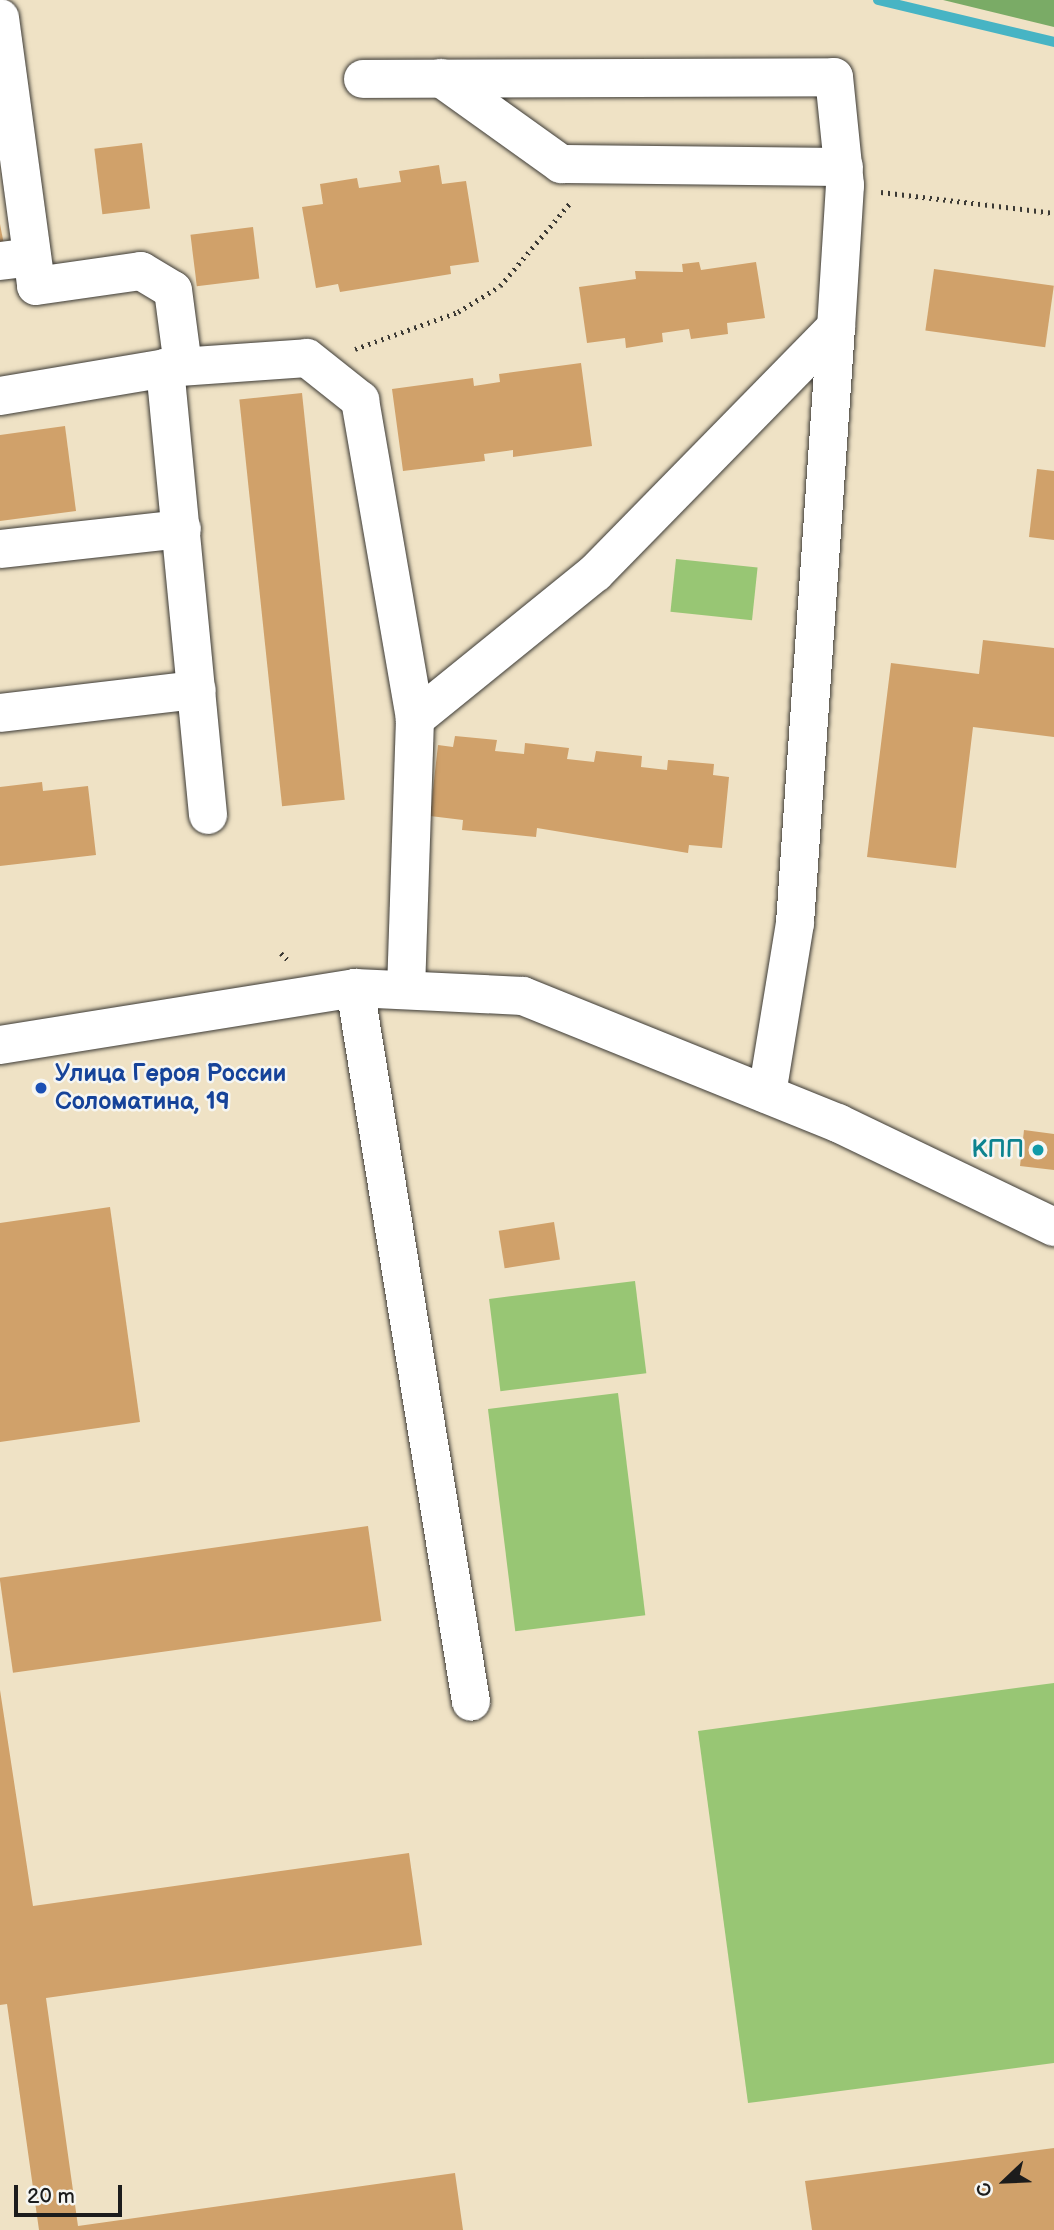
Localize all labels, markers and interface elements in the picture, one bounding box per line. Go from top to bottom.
place label: Улица Героя России Соломатина, 19 [55,1060,286,1116]
marker: Улица Героя России Соломатина, 19 [33,1080,49,1096]
place label: КПП [972,1136,1024,1164]
marker: КПП [1030,1142,1046,1158]
north arrow [970,2146,1040,2216]
scale bar [18,2170,126,2214]
text: С [972,2179,998,2200]
text: 20 m [27,2184,75,2209]

